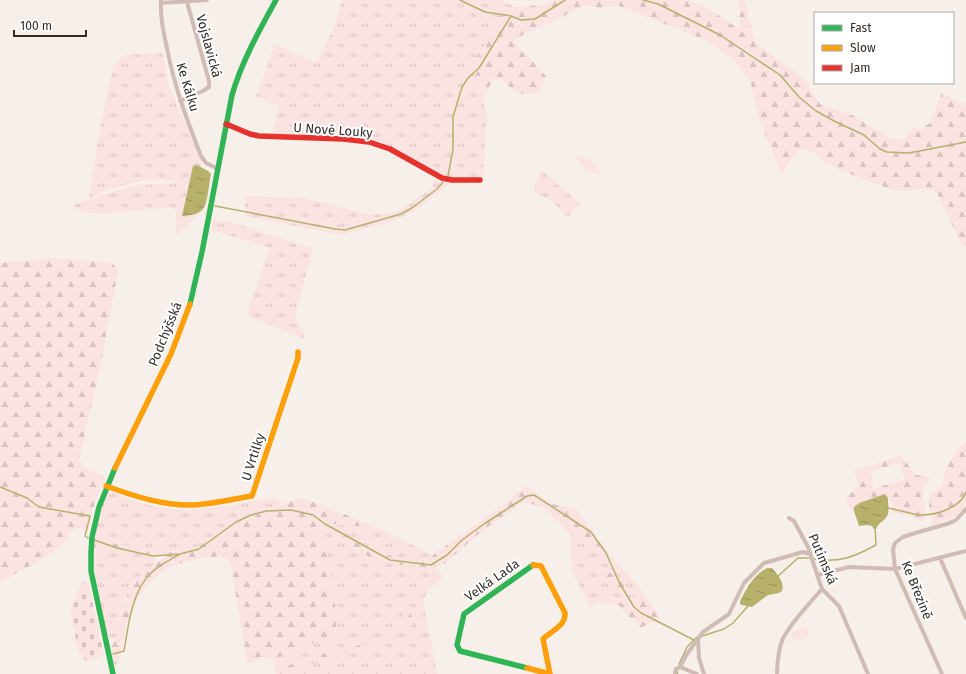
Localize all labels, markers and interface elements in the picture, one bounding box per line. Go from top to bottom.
scale bar [14,12,86,38]
legend [814,12,954,84]
street label: Vojslavická [193,13,225,79]
text: 100 m [20,19,52,33]
text: Fast [850,21,872,35]
text: Slow [850,41,876,55]
street label: Ke Kálku [173,61,203,113]
text: Jam [850,61,870,75]
street label: U Nové Louky [293,120,374,140]
street label: Podchýšská [145,300,185,368]
street label: U Vrtilky [238,431,268,483]
street label: Putimská [806,531,840,587]
street label: Velká Lada [462,556,522,604]
street label: Ke Březině [899,559,935,621]

